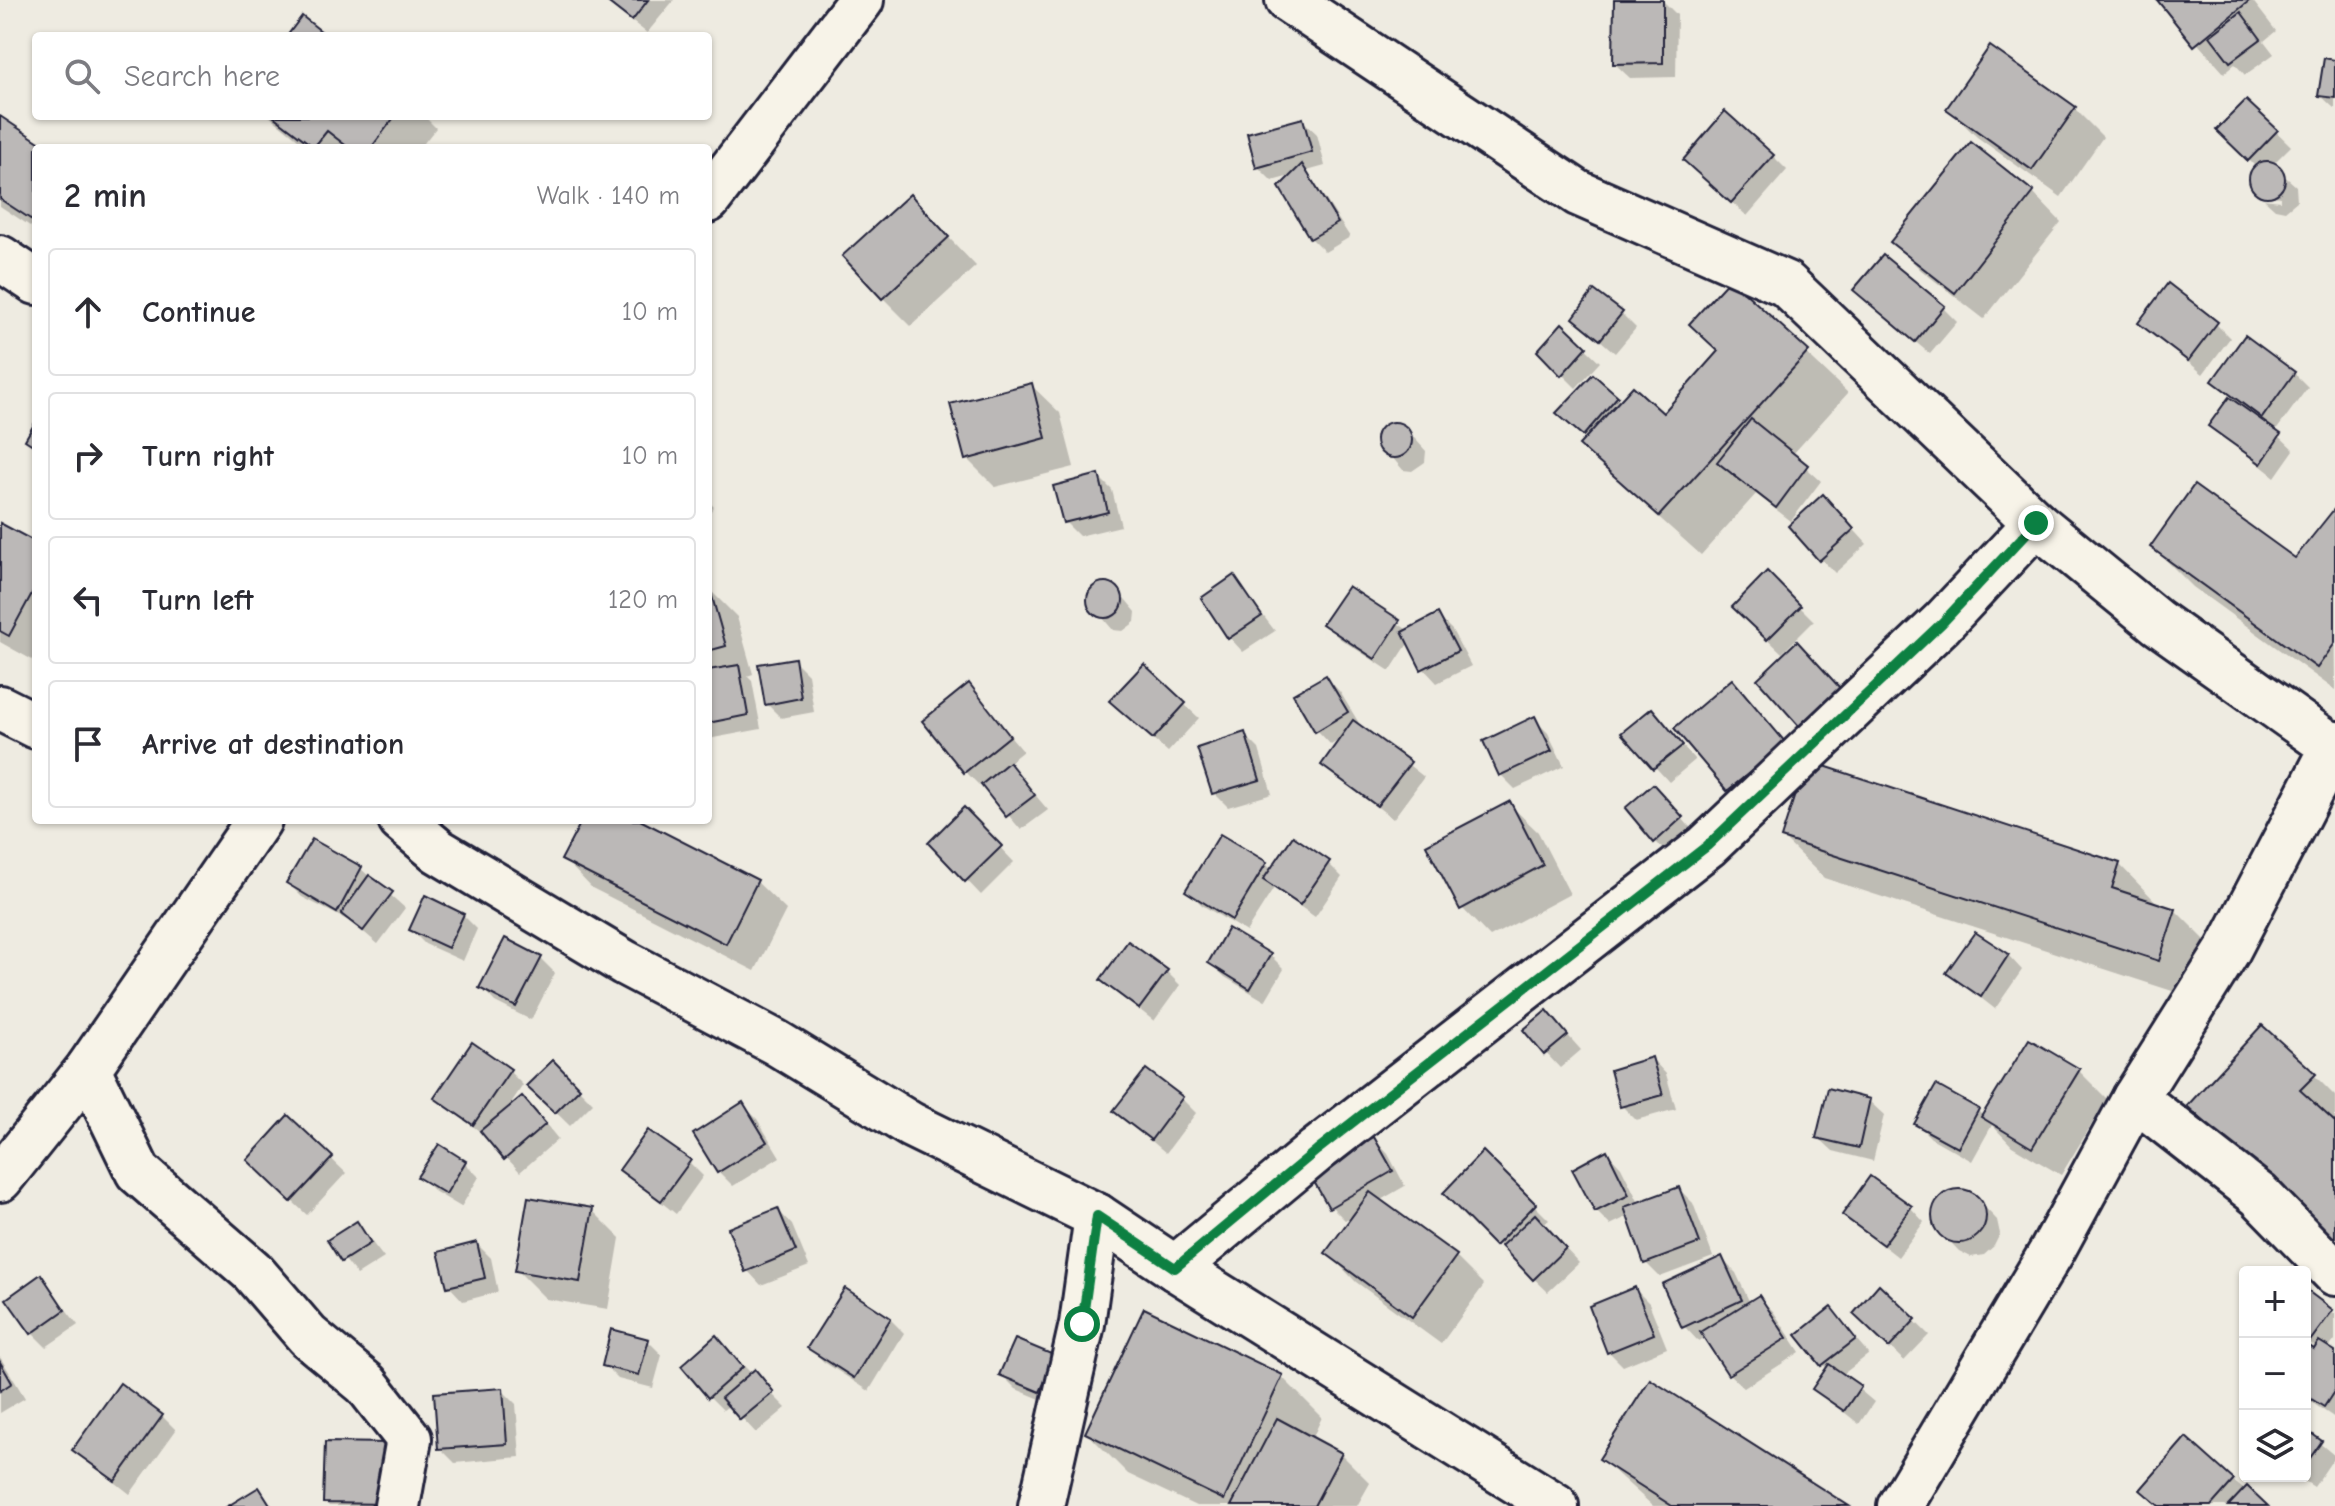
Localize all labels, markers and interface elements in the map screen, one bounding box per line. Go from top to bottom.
search box [32,32,712,120]
icon: search [60,54,104,98]
text: Search here [124,59,280,94]
text: 2 min [64,176,147,216]
text: Walk · 140 m [537,181,680,211]
icon: ahead [66,290,110,334]
text: Continue [142,295,256,330]
text: 10 m [622,297,678,327]
icon: right [66,434,110,478]
text: Turn right [142,439,274,474]
text: 10 m [622,441,678,471]
route end [2018,505,2054,541]
icon: left [66,578,110,622]
text: Turn left [142,583,254,618]
text: 120 m [608,585,678,615]
icon: arrive [66,722,110,766]
text: Arrive at destination [142,727,404,762]
map controls [2239,1266,2311,1482]
button: + [2239,1266,2311,1338]
route start [1064,1306,1100,1342]
button: − [2239,1338,2311,1410]
button: layers [2239,1410,2311,1482]

